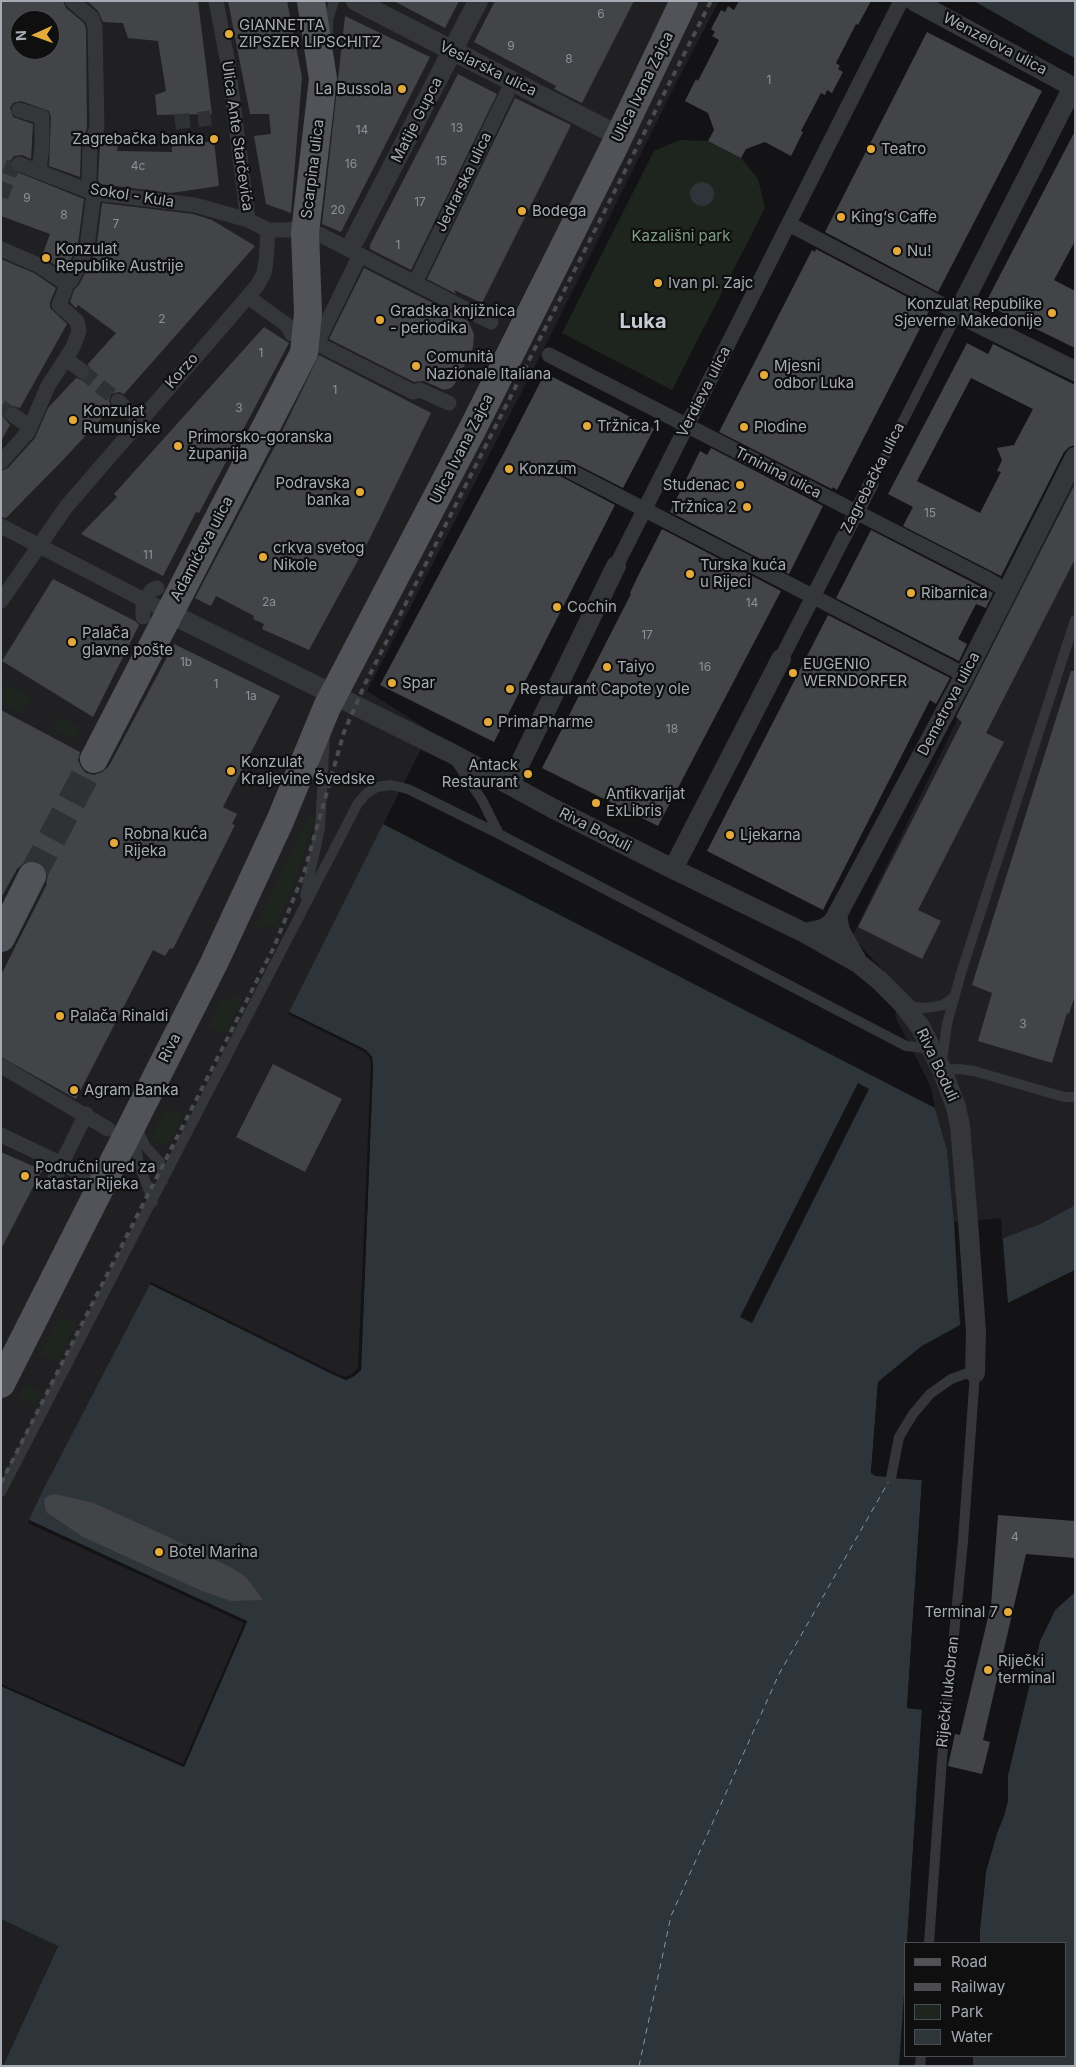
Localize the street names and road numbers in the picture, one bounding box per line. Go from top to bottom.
street label: Wenzelova ulica [940,9,1050,79]
street label: Ulica Ivana Zajca [608,29,678,145]
street label: Veslarska ulica [436,38,540,100]
street label: Ulica Ante Starčevića [218,60,256,212]
street label: Matije Gupca [388,74,446,166]
street label: Scarpina ulica [298,118,328,220]
street label: Jedrarska ulica [432,129,496,235]
street label: Sokol - Kula [89,180,175,212]
street label: Verdieva ulica [673,344,735,440]
street label: Korzo [162,350,202,392]
street label: Ulica Ivana Zajca [427,391,497,507]
street label: Zagrebačka ulica [837,420,909,536]
street label: Trninina ulica [732,444,824,502]
street label: Adamićeva ulica [167,494,237,604]
street label: Demetrova ulica [914,649,984,759]
street label: Riva Boduli [556,804,634,856]
street label: Riva Boduli [912,1026,962,1104]
street label: Riva [155,1031,185,1065]
street label: Riječki lukobran [933,1635,963,1749]

